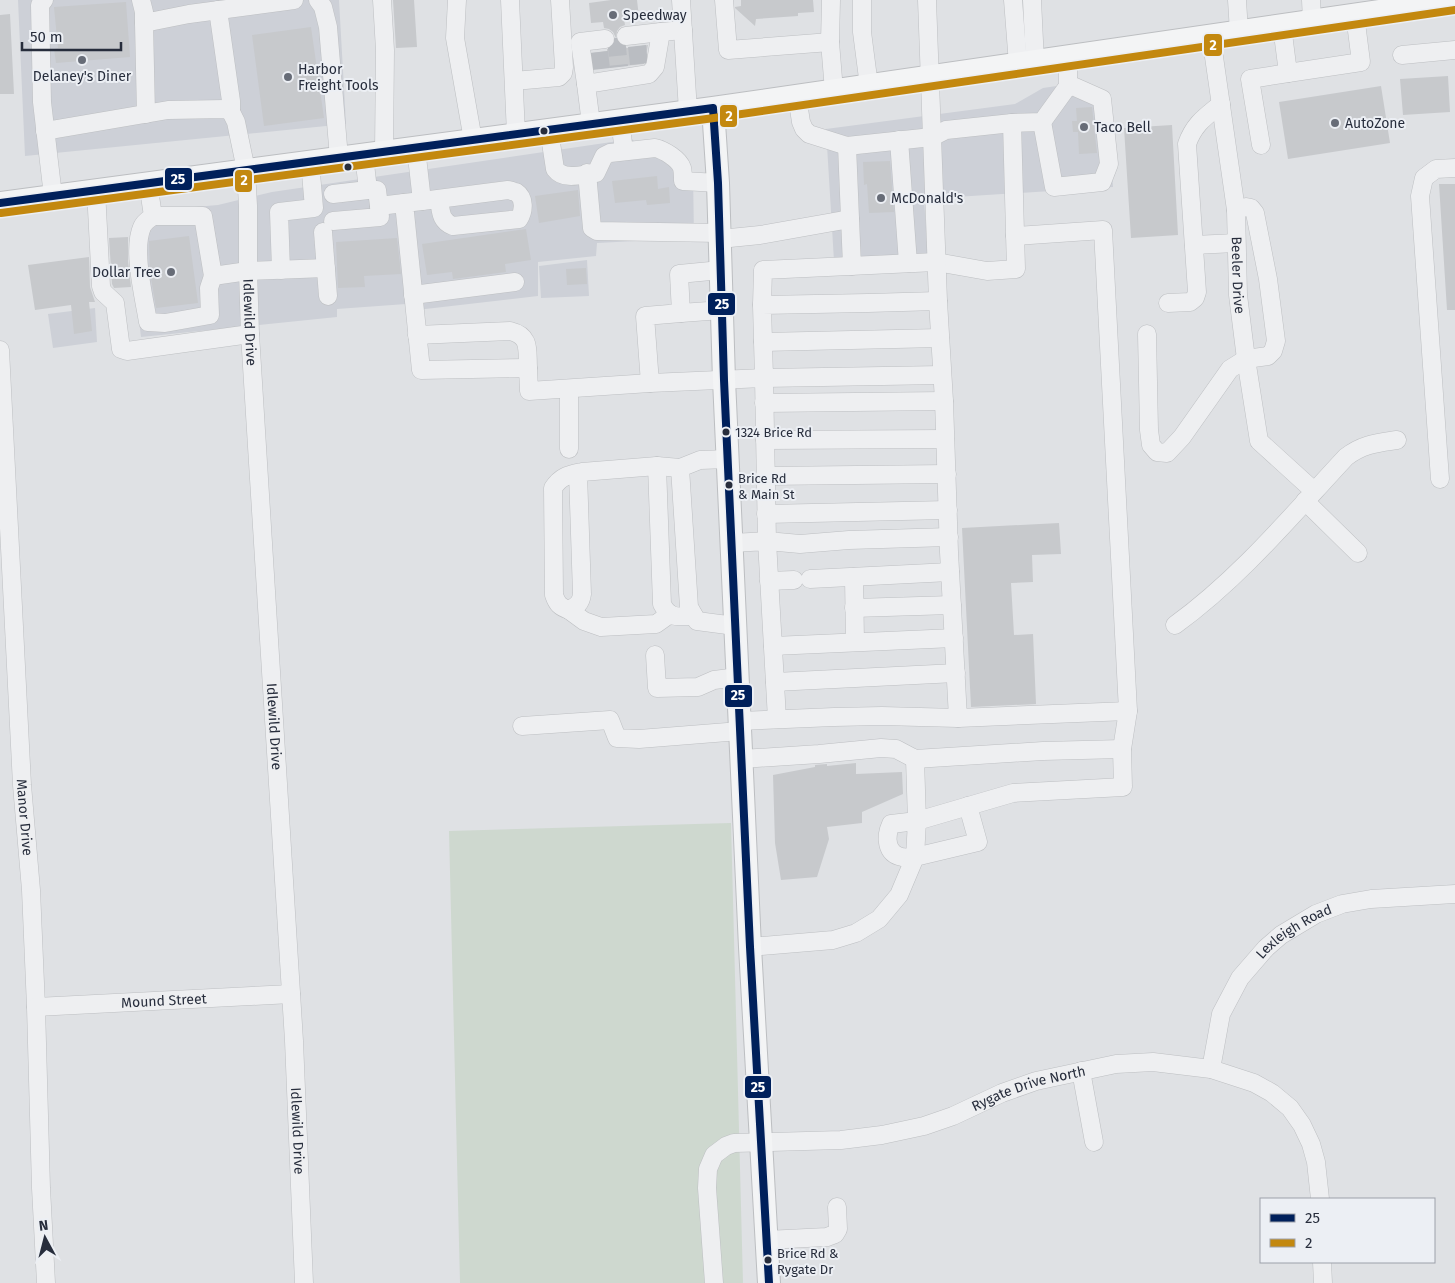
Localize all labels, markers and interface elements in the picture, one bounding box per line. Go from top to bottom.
place label: Speedway [623,7,687,24]
marker: Speedway [607,9,619,21]
scale bar [22,20,121,52]
text: 50 m [30,28,63,46]
line badge: 2 [1203,33,1223,57]
text: 2 [1209,37,1217,54]
marker: Delaney's Diner [76,54,88,66]
place label: Harbor Freight Tools [298,61,379,94]
place label: Delaney's Diner [33,68,132,85]
marker: Harbor Freight Tools [282,71,294,83]
line badge: 2 [719,104,738,128]
text: 2 [725,108,733,125]
place label: AutoZone [1345,115,1405,132]
marker: AutoZone [1329,117,1341,129]
place label: Taco Bell [1094,119,1151,136]
marker: Taco Bell [1078,121,1090,133]
unlabelled marker [539,126,549,136]
unlabelled marker [343,162,353,172]
line badge: 25 [164,167,193,191]
line badge: 2 [234,169,253,193]
text: 25 [171,171,186,188]
text: 2 [240,172,248,189]
place label: McDonald's [891,190,964,207]
marker: McDonald's [875,192,887,204]
street label: Beeler Drive [1228,236,1248,315]
place label: Dollar Tree [92,264,161,281]
marker: Dollar Tree [165,266,177,278]
street label: Idlewild Drive [239,278,260,366]
line badge: 25 [707,292,736,316]
text: 25 [715,296,730,313]
place label: 1324 Brice Rd [735,425,812,440]
marker: 1324 Brice Rd [721,427,731,437]
place label: Brice Rd & Main St [738,471,795,502]
marker: Brice Rd & Main St [724,480,734,490]
street label: Idlewild Drive [263,682,285,771]
line badge: 25 [724,684,753,708]
text: 25 [731,687,746,704]
street label: Manor Drive [13,779,36,856]
street label: Lexleigh Road [1253,901,1334,962]
street label: Mound Street [121,990,208,1012]
street label: Rygate Drive North [969,1063,1087,1115]
line badge: 25 [744,1075,772,1099]
text: 25 [751,1079,766,1096]
street label: Idlewild Drive [287,1087,308,1175]
legend [1260,1198,1435,1263]
text: 25 [1305,1209,1320,1227]
north arrow [20,1213,70,1263]
text: N [38,1217,49,1235]
text: 2 [1305,1234,1312,1252]
place label: Brice Rd & Rygate Dr [777,1246,838,1277]
marker: Brice Rd & Rygate Dr [763,1255,773,1265]

